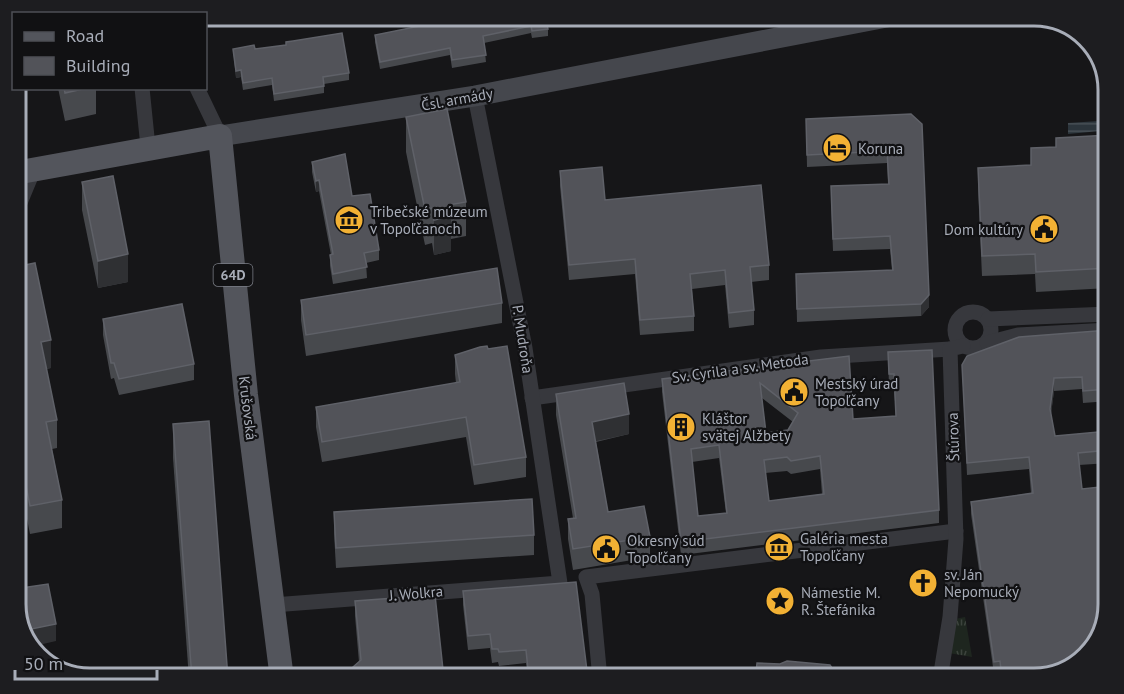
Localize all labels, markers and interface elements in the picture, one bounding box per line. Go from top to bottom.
legend [12,12,207,90]
text: Road [66,24,104,47]
text: Building [66,54,130,77]
street label: Čsl. armády [420,83,494,115]
hotel icon: Koruna [821,132,853,164]
place label: Koruna [858,139,903,158]
place label: Tribečské múzeum v Topoľčanoch [370,202,488,238]
museum icon: Tribečské múzeum v Topoľčanoch [333,204,365,236]
public building icon: Dom kultúry [1028,213,1060,245]
place label: Dom kultúry [944,220,1023,239]
road number: 64D [214,264,252,286]
street label: P. Mudroňa [508,303,538,375]
street label: Sv. Cyrila a sv. Metoda [670,349,810,387]
place label: Mestský úrad Topoľčany [815,374,898,410]
street label: Krušovská [235,375,261,441]
public building icon: Mestský úrad Topoľčany [778,376,810,408]
place label: Kláštor svätej Alžbety [702,409,791,445]
building icon: Kláštor svätej Alžbety [665,411,697,443]
street label: Štúrova [943,412,963,462]
place label: Galéria mesta Topoľčany [800,529,888,565]
place label: Okresný súd Topoľčany [627,531,705,567]
museum icon: Galéria mesta Topoľčany [763,531,795,563]
public building icon: Okresný súd Topoľčany [590,533,622,565]
place label: sv. Ján Nepomucký [944,565,1019,601]
church icon: sv. Ján Nepomucký [907,567,939,599]
street label: J. Wolkra [387,581,444,605]
place label: Námestie M. R. Štefánika [801,583,880,619]
place icon: Námestie M. R. Štefánika [764,585,796,617]
scale bar [15,643,158,681]
text: 50 m [24,652,63,675]

